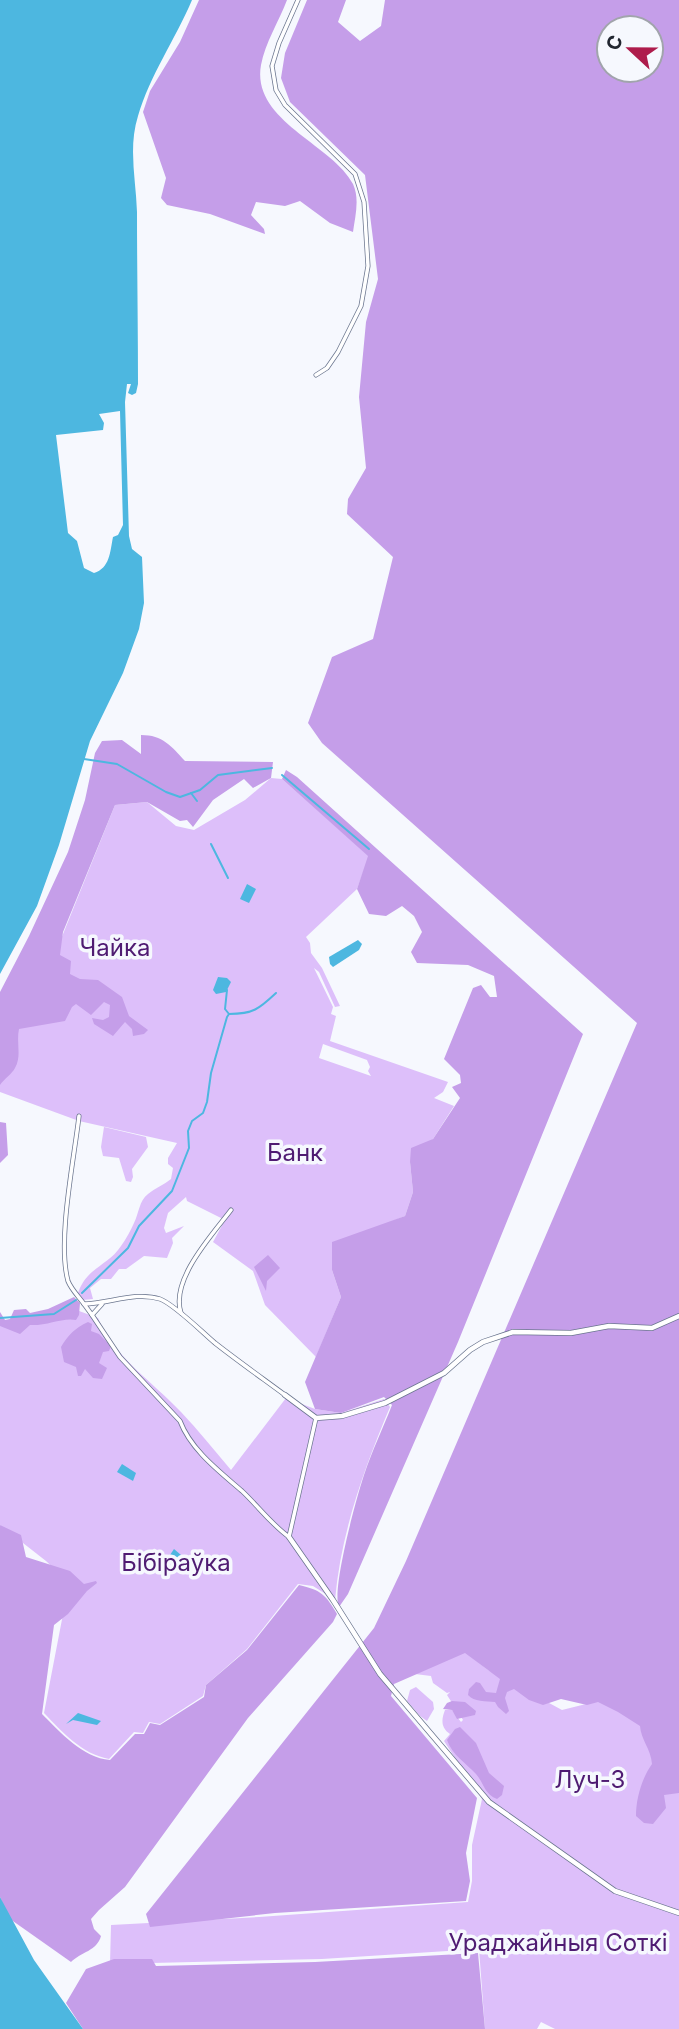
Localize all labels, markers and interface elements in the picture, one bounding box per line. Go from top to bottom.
north arrow [595,14,665,84]
text: С [601,32,628,54]
park label: Чайка [80,933,150,962]
park label: Банк [267,1138,323,1167]
park label: Бібіраўка [121,1548,231,1577]
park label: Луч-3 [555,1765,625,1794]
park label: Ураджайныя Соткі [449,1928,667,1957]

